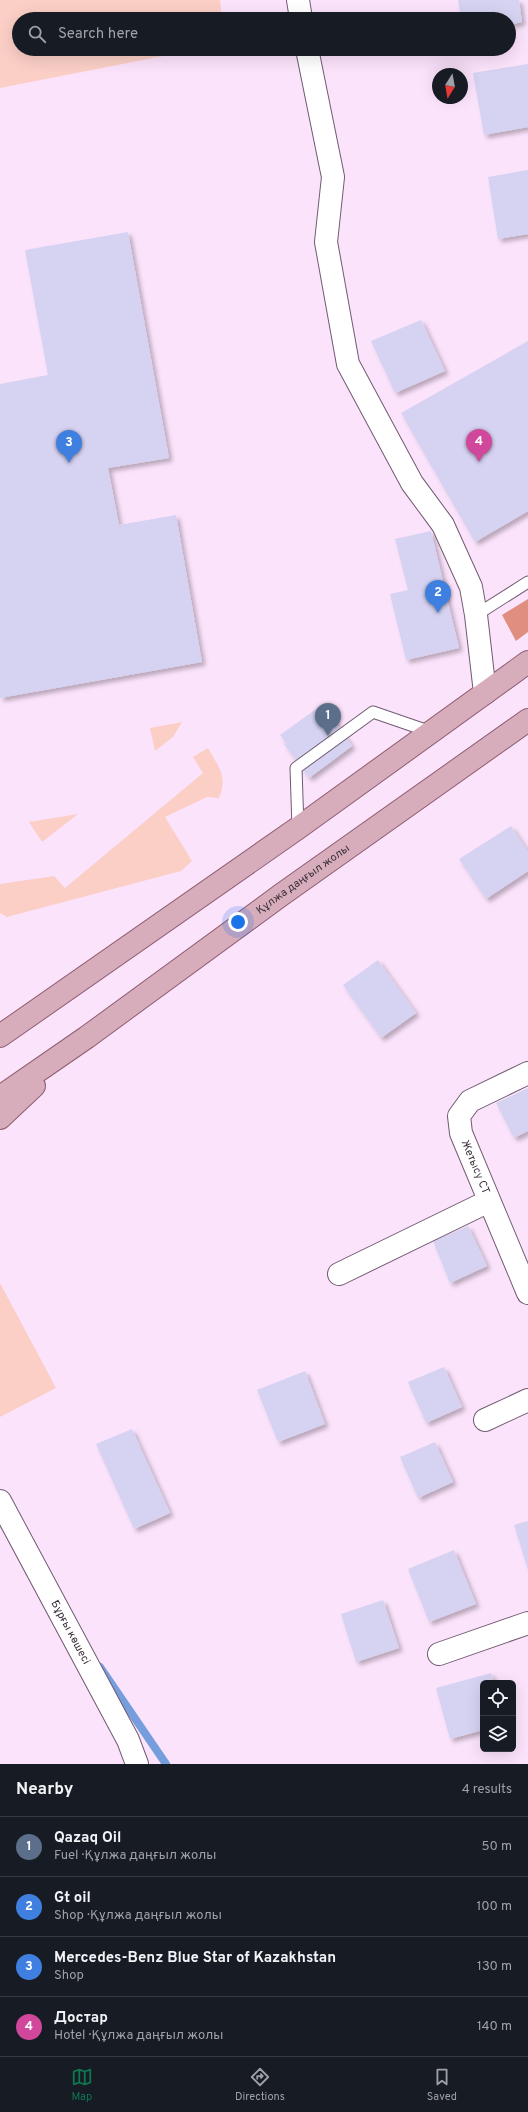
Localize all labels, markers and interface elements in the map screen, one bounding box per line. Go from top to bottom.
search box [12,12,516,56]
icon: search [26,23,48,45]
text: Search here [58,25,138,44]
north arrow [432,68,468,104]
pin: 4 [466,429,492,462]
pin: 3 [56,430,82,463]
pin: 2 [425,580,451,613]
pin: 1 [315,703,341,736]
street label: Құлжа даңғыл жолы [254,841,353,918]
your location [228,912,248,932]
street label: Жетысу СТ [458,1138,493,1196]
street label: Бұрғы көшесі [47,1598,93,1667]
map controls [480,1680,516,1752]
button: locate [480,1680,516,1716]
button: layers [480,1716,516,1752]
text: Nearby [16,1779,73,1801]
text: 4 results [462,1782,512,1798]
text: Qazaq Oil [54,1829,121,1848]
text: 1 [26,1839,32,1855]
text: 50 m [482,1839,512,1855]
text: Fuel · Құлжа даңғыл жолы [54,1848,216,1864]
text: Gt oil [54,1889,91,1908]
text: 2 [25,1899,33,1915]
text: 100 m [476,1899,512,1915]
text: Shop · Құлжа даңғыл жолы [54,1908,222,1924]
text: Mercedes-Benz Blue Star of Kazakhstan [54,1949,336,1968]
text: 3 [25,1959,33,1975]
text: 130 m [477,1959,512,1975]
text: Shop [54,1968,84,1984]
text: Достар [54,2009,108,2028]
text: 4 [25,2019,33,2035]
text: 140 m [477,2019,512,2035]
text: Hotel · Құлжа даңғыл жолы [54,2028,223,2044]
tab: Map [71,2066,93,2104]
tab: Directions [235,2066,285,2104]
tab: Saved [427,2066,457,2104]

